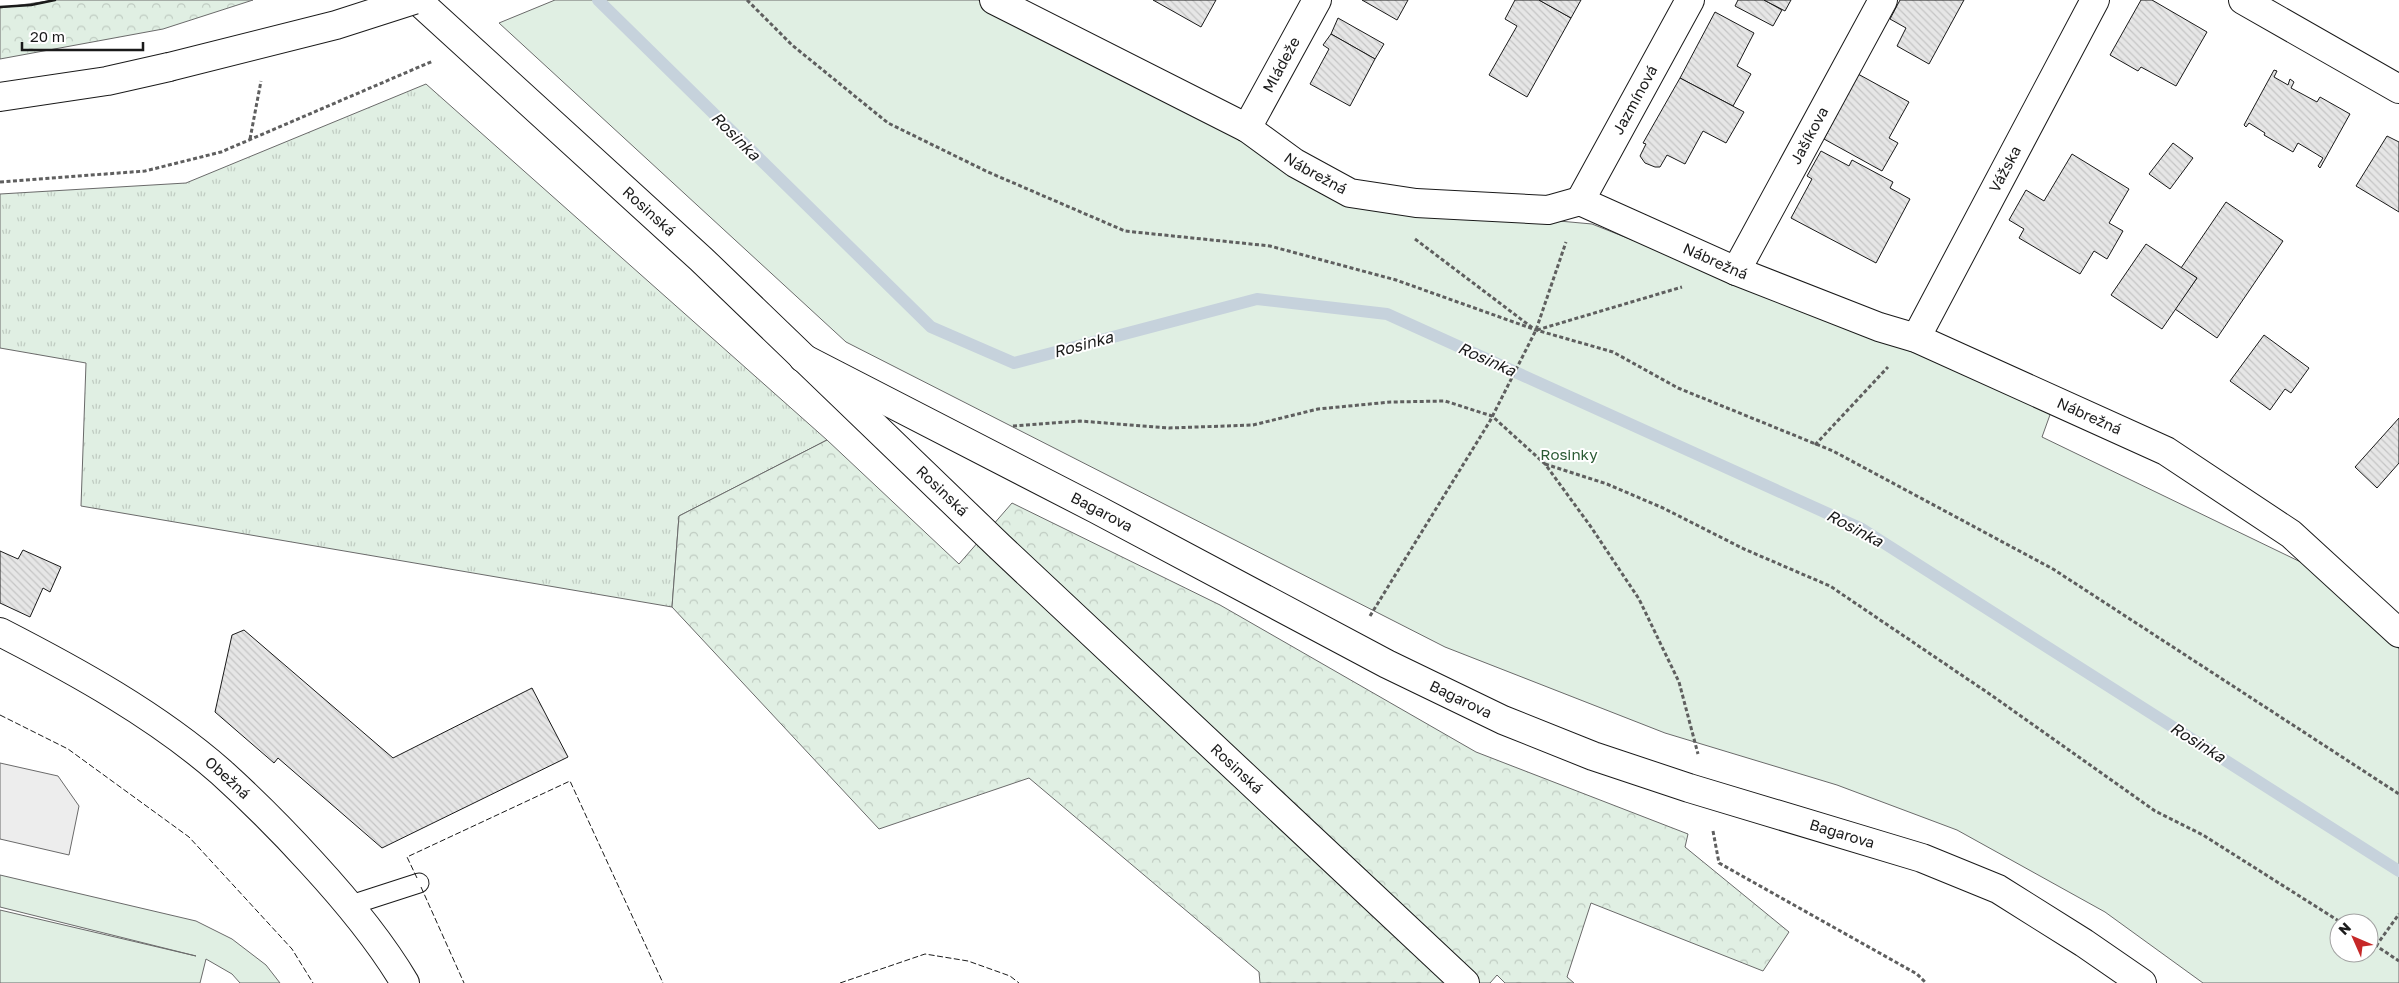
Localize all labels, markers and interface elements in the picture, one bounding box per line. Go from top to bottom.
scale bar [22,20,144,52]
text: 20 m [30,27,65,45]
street label: Mládeže [1258,33,1303,95]
street label: Jazmínová [1608,62,1661,137]
street label: Jašíkova [1786,103,1831,167]
water label: Rosinka [707,107,765,165]
street label: Vážska [1985,142,2024,195]
street label: Nábrežná [1281,148,1350,198]
street label: Rosinská [620,182,680,239]
street label: Nábrežná [1681,238,1751,283]
water label: Rosinka [1051,326,1116,362]
water label: Rosinka [1455,337,1520,381]
street label: Nábrežná [2055,393,2125,438]
park label: Rosinky [1540,445,1598,463]
street label: Rosinská [913,461,972,519]
street label: Bagarova [1068,488,1136,535]
water label: Rosinka [1823,505,1887,552]
street label: Bagarova [1427,676,1495,721]
water label: Rosinka [2167,717,2230,767]
street label: Rosinská [1208,739,1267,797]
street label: Obežná [202,752,254,802]
street label: Bagarova [1808,815,1877,851]
north arrow [2329,913,2379,963]
text: N [2335,919,2354,938]

